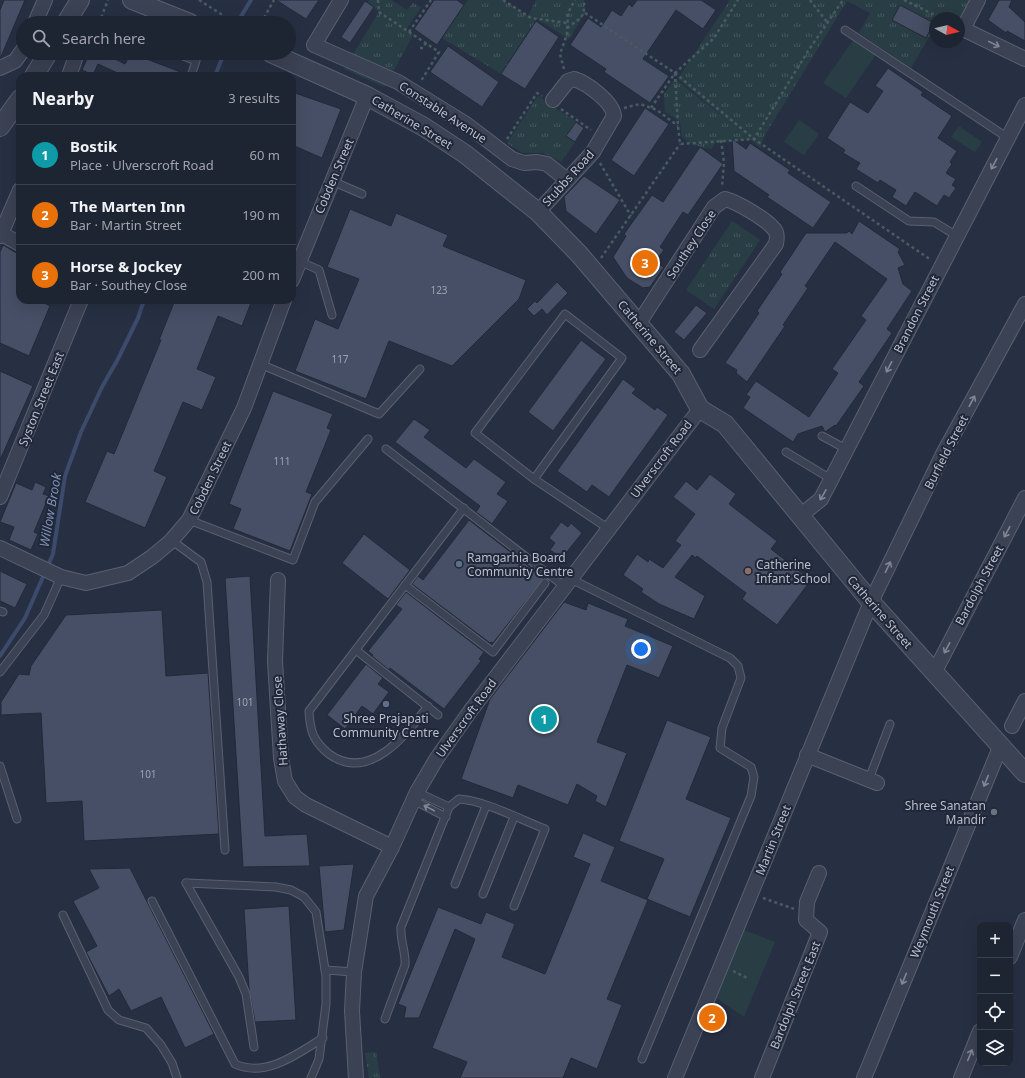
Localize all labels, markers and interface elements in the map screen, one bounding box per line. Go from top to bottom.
north arrow [929,12,965,48]
search box [16,16,296,60]
icon: search [30,27,52,49]
text: Search here [62,28,145,48]
one-way arrow [988,41,1000,48]
street label: Constable Avenue [396,77,490,147]
text: Nearby [32,87,94,110]
text: 3 results [228,89,280,107]
street label: Catherine Street [368,91,456,153]
street label: Cobden Street [310,135,358,216]
text: Bostik [70,136,117,156]
text: 1 [41,146,49,164]
text: 60 m [250,146,280,164]
street label: Stubbs Road [538,146,598,210]
text: Place · Ulverscroft Road [70,156,214,174]
one-way arrow [990,158,997,170]
text: The Marten Inn [70,196,186,216]
text: 2 [41,206,49,224]
text: 190 m [242,206,280,224]
street label: Southey Close [662,206,720,282]
text: Bar · Martin Street [70,216,182,234]
pin: 3 [632,248,658,278]
text: Horse & Jockey [70,256,182,276]
text: 3 [41,266,49,284]
text: 200 m [242,266,280,284]
street label: Brandon Street [889,272,943,356]
text: Bar · Southey Close [70,276,187,294]
house number: 123 [430,283,448,297]
street label: Catherine Street [614,296,686,378]
street label: Syston Street East [14,349,68,449]
house number: 117 [331,352,349,366]
one-way arrow [884,360,892,372]
one-way arrow [969,396,976,408]
street label: Burfield Street [920,411,972,492]
street label: Ulverscroft Road [626,417,696,501]
street label: Cobden Street [185,438,236,518]
house number: 111 [273,454,291,468]
water label: Willow Brook [35,471,65,548]
one-way arrow [818,489,826,501]
one-way arrow [1003,526,1010,538]
street label: Bardolph Street [951,541,1008,628]
place label: Ramgarhia Board Community Centre [467,549,574,580]
place label: Catherine Infant School [756,556,831,587]
marker: Ramgarhia Board Community Centre [454,559,464,569]
one-way arrow [885,562,892,574]
marker: Catherine Infant School [743,566,753,576]
street label: Catherine Street [844,572,917,653]
your location [631,639,651,659]
one-way arrow [943,642,950,654]
street label: Hathaway Close [268,675,292,766]
street label: Ulverscroft Road [432,675,500,761]
house number: 101 [236,695,254,709]
marker: Shree Prajapati Community Centre [381,699,391,709]
pin: 1 [531,704,557,734]
place label: Shree Prajapati Community Centre [333,710,439,741]
house number: 101 [139,767,157,781]
one-way arrow [982,775,989,787]
place label: Shree Sanatan Mandir [905,797,986,828]
street label: Martin Street [751,802,795,878]
one-way arrow [423,804,435,812]
marker: Shree Sanatan Mandir [989,807,999,817]
street label: Weymouth Street [906,863,958,961]
map controls [977,922,1013,1066]
button: + [977,922,1013,958]
street label: Bardolph Street East [766,938,825,1052]
button: − [977,958,1013,994]
one-way arrow [900,973,908,985]
button: locate [977,994,1013,1030]
pin: 2 [699,1003,725,1033]
button: layers [977,1030,1013,1066]
one-way arrow [967,1049,975,1061]

